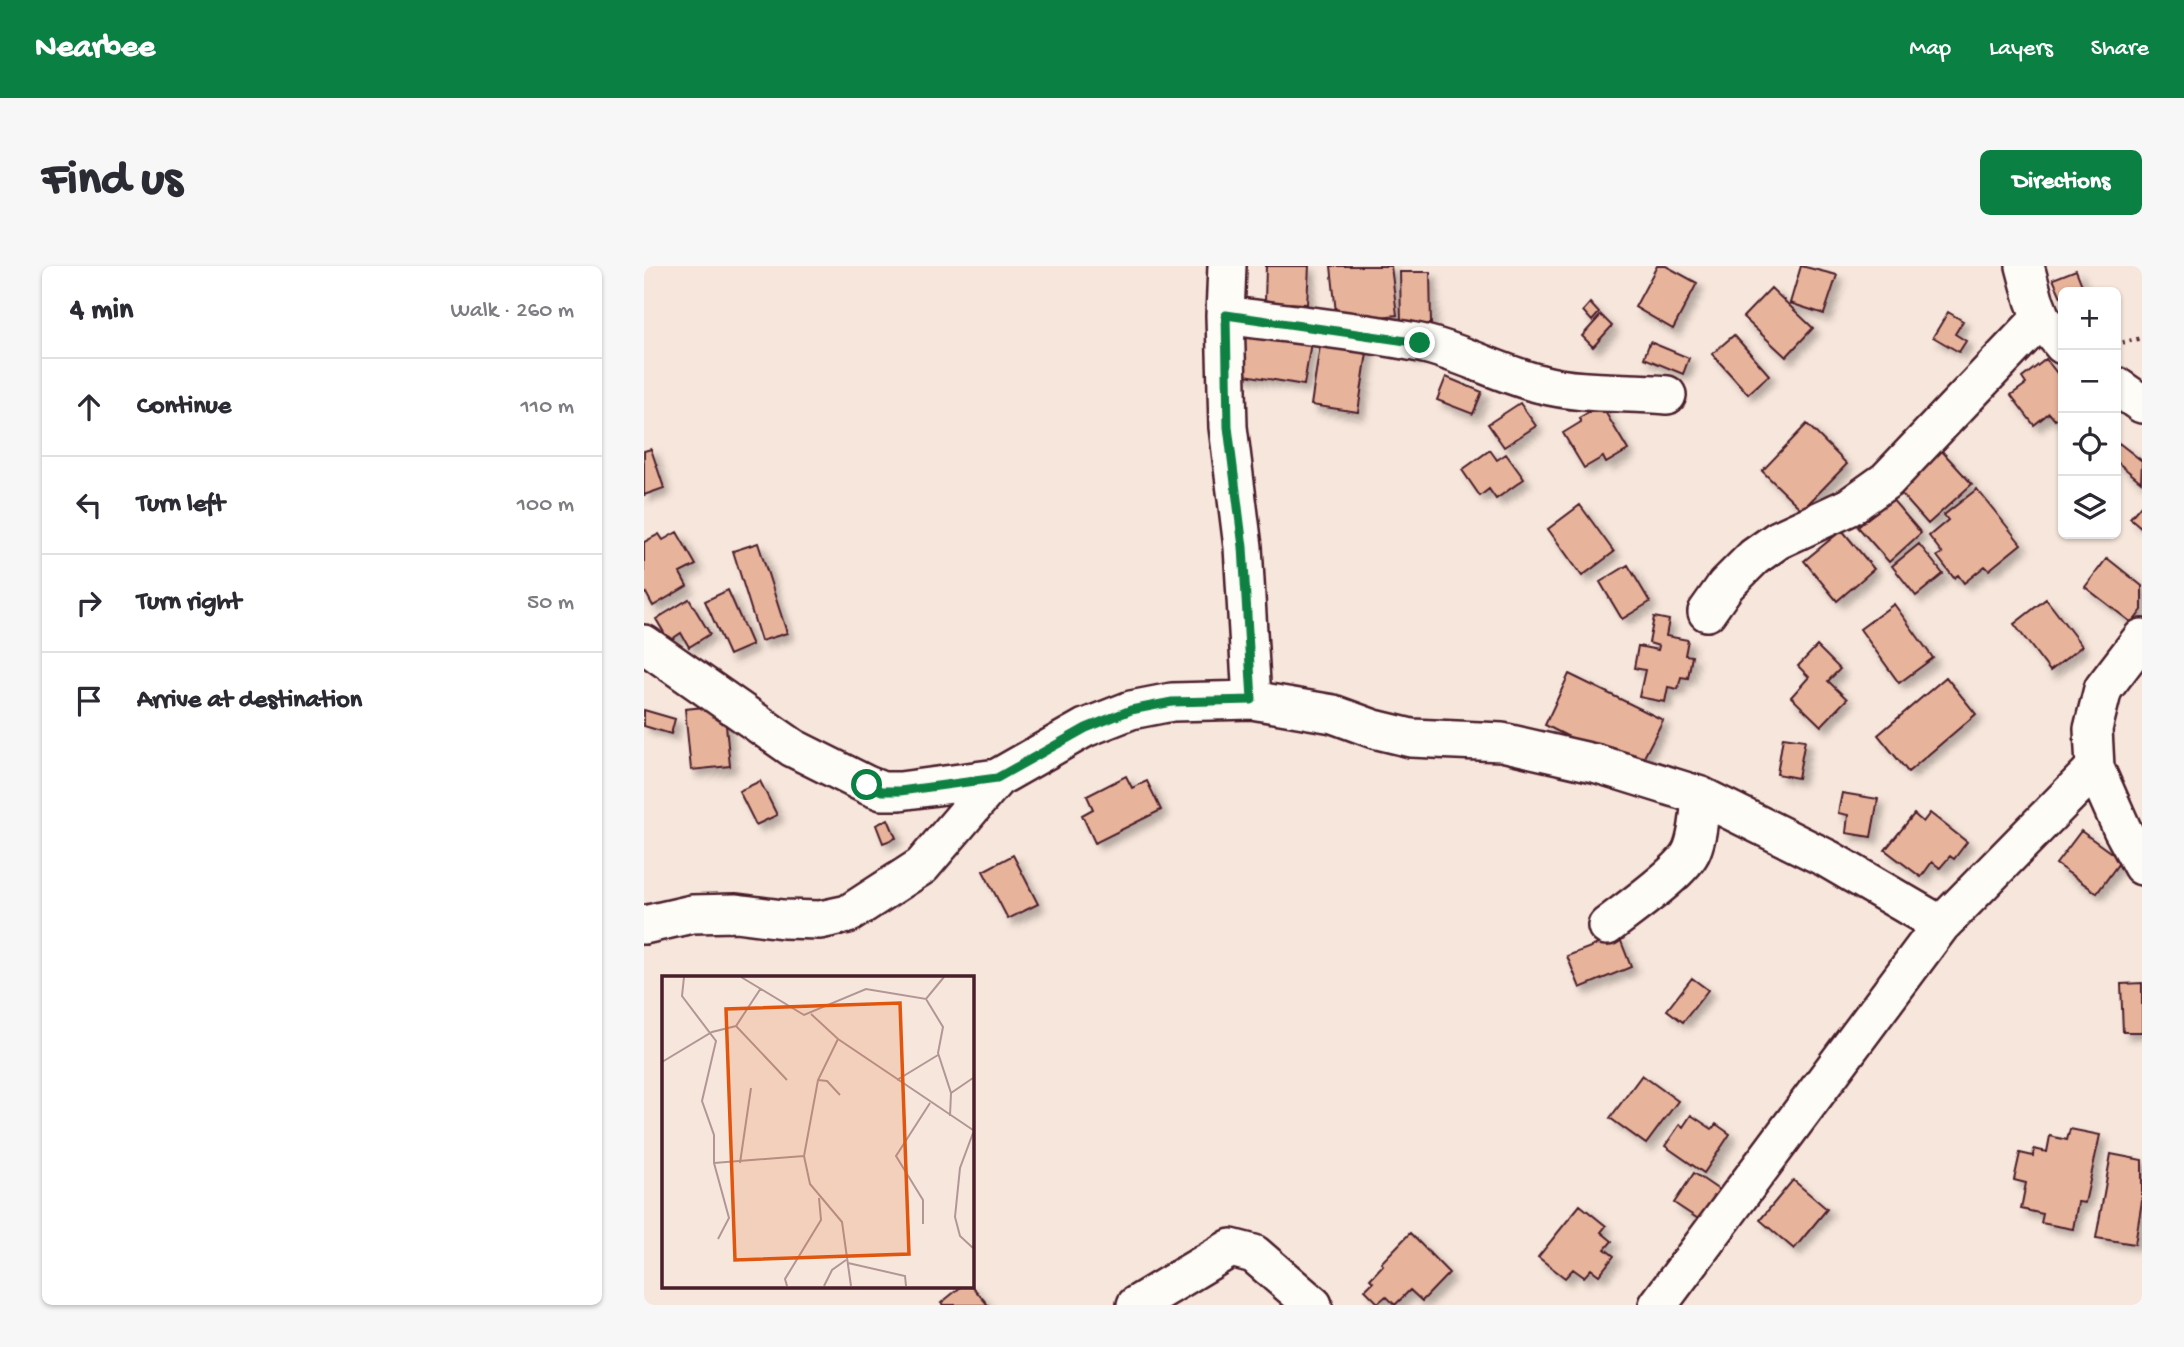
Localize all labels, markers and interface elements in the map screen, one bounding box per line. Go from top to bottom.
text: Nearbee [35,30,155,68]
text: Map [1909,35,1951,64]
text: Layers [1989,35,2053,64]
text: Share [2091,35,2149,64]
button: Directions [1980,150,2142,215]
text: Find us [42,153,182,211]
map controls [2058,287,2121,539]
button: + [2058,287,2121,350]
text: 4 min [70,294,133,329]
text: Walk · 260 m [450,298,574,325]
route end [1404,327,1435,358]
button: − [2058,350,2121,413]
icon: ahead [70,388,108,426]
text: Continue [137,392,231,423]
text: 110 m [521,394,574,421]
button: locate [2058,413,2121,476]
button: layers [2058,476,2121,539]
icon: left [70,486,108,524]
text: Turn left [137,490,225,521]
text: 100 m [517,492,574,519]
icon: right [70,584,108,622]
text: Turn right [137,588,241,619]
text: 50 m [527,590,574,617]
icon: arrive [70,682,108,720]
text: Arrive at destination [137,686,362,717]
route start [851,769,882,800]
inset map [662,976,973,1287]

